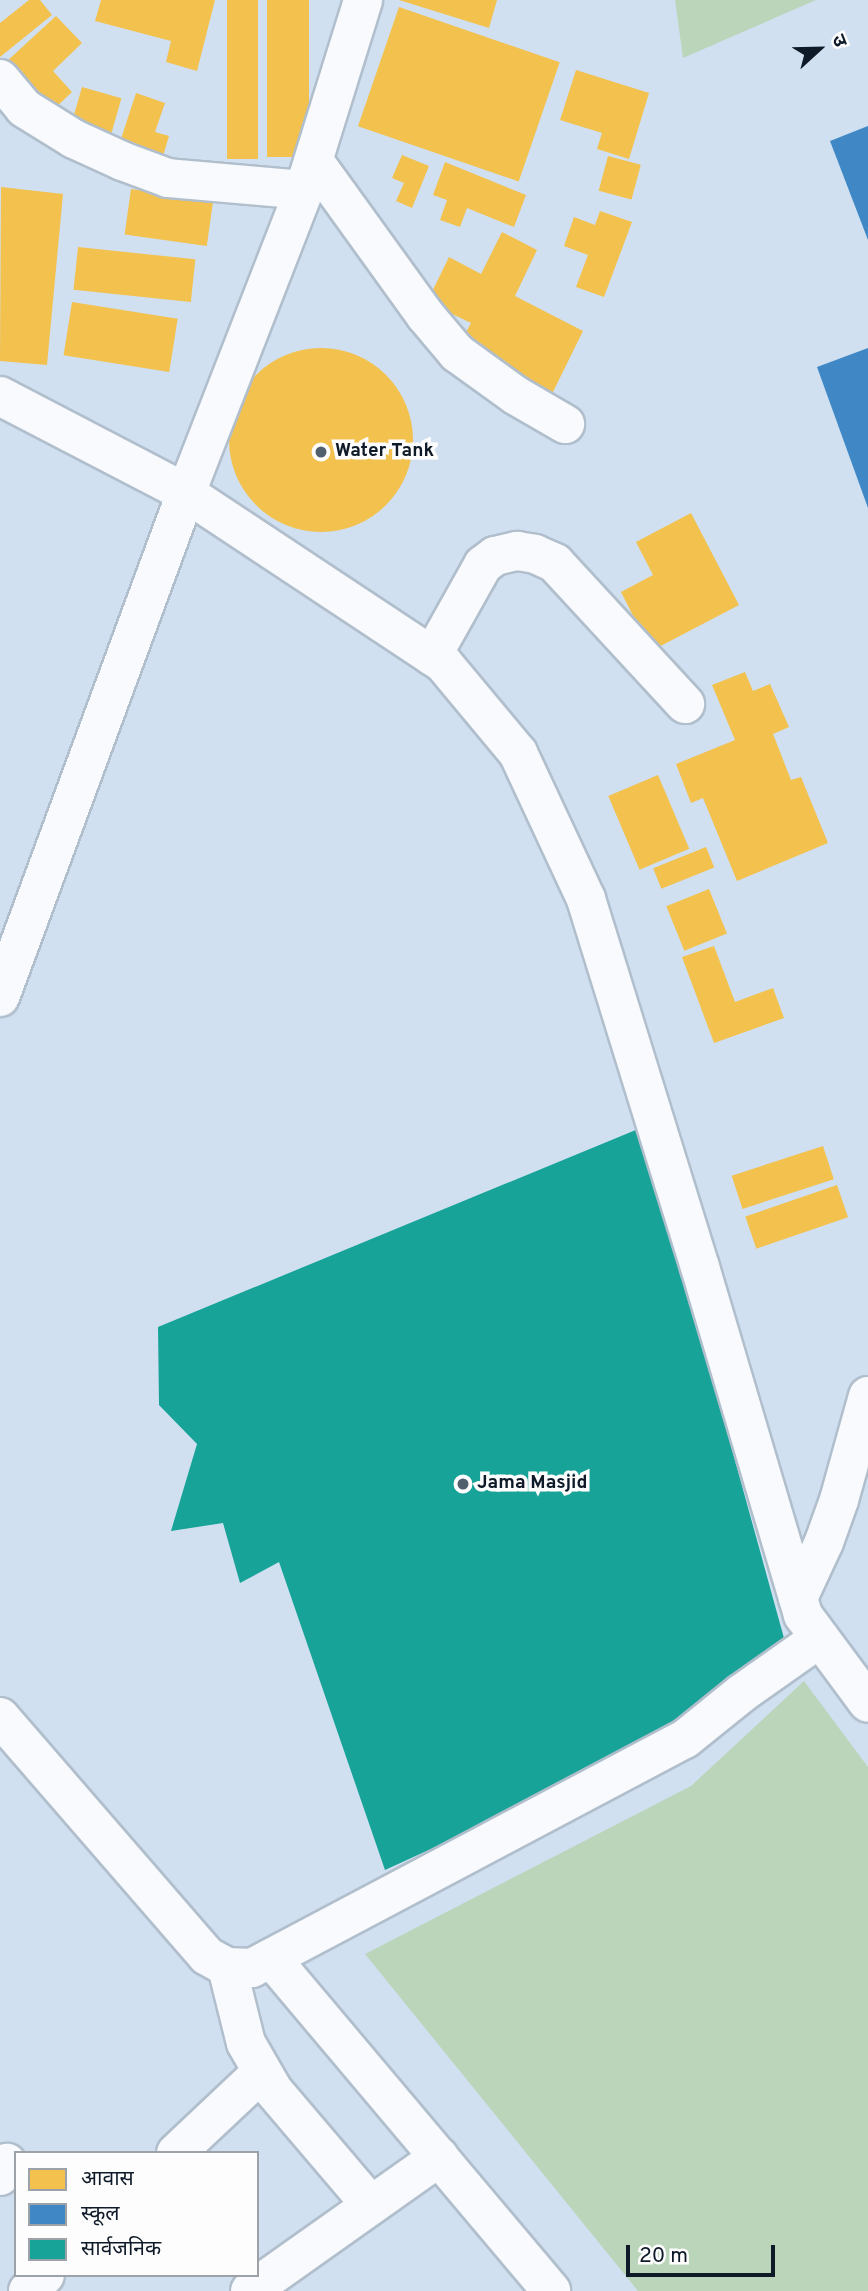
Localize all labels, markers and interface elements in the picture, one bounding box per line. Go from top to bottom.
north arrow [784,14,854,84]
text: उ [825,31,852,51]
place label: Water Tank [335,441,434,463]
marker: Water Tank [313,444,329,460]
place label: Jama Masjid [477,1473,587,1495]
marker: Jama Masjid [455,1476,471,1492]
legend [14,2151,259,2277]
text: आवास [81,2166,134,2193]
text: स्कूल [81,2201,120,2228]
scale bar [630,2232,779,2276]
text: सार्वजनिक [81,2236,161,2263]
text: 20 m [639,2243,688,2270]

